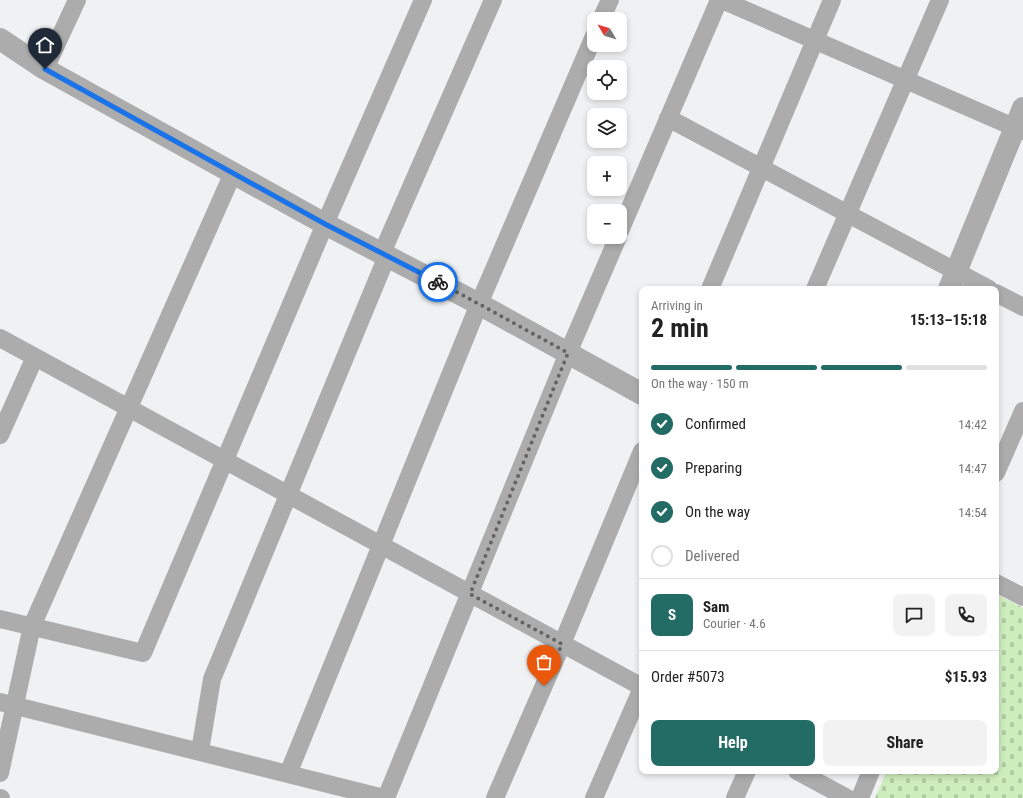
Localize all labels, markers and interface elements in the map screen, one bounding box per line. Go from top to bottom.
north arrow [587,12,627,52]
map controls [587,12,627,244]
pin [28,28,62,69]
icon: home [34,34,56,56]
button: locate [587,60,627,100]
button: layers [587,108,627,148]
button: + [587,156,627,196]
button: − [587,204,627,244]
courier [418,262,458,302]
icon: bike [427,271,449,293]
text: Arriving in [651,298,703,313]
text: 15:13–15:18 [910,311,987,329]
text: 2 min [651,313,709,343]
text: On the way · 150 m [651,376,748,391]
icon: check [651,413,673,435]
text: Confirmed [685,415,746,433]
text: 14:42 [958,417,987,432]
icon: check [651,457,673,479]
text: Preparing [685,459,742,477]
text: 14:47 [958,461,987,476]
icon: check [651,501,673,523]
text: On the way [685,503,750,521]
text: 14:54 [958,505,987,520]
text: Delivered [685,547,740,565]
button: chat [893,594,935,636]
button: phone [945,594,987,636]
text: Sam [703,598,729,616]
text: S [668,606,676,624]
text: Courier · 4.6 [703,616,766,631]
pin [527,645,561,686]
icon: bag [533,651,555,673]
text: Order #5073 [651,668,725,686]
text: $15.93 [945,668,987,686]
button: Help [651,720,815,766]
button: Share [823,720,987,766]

